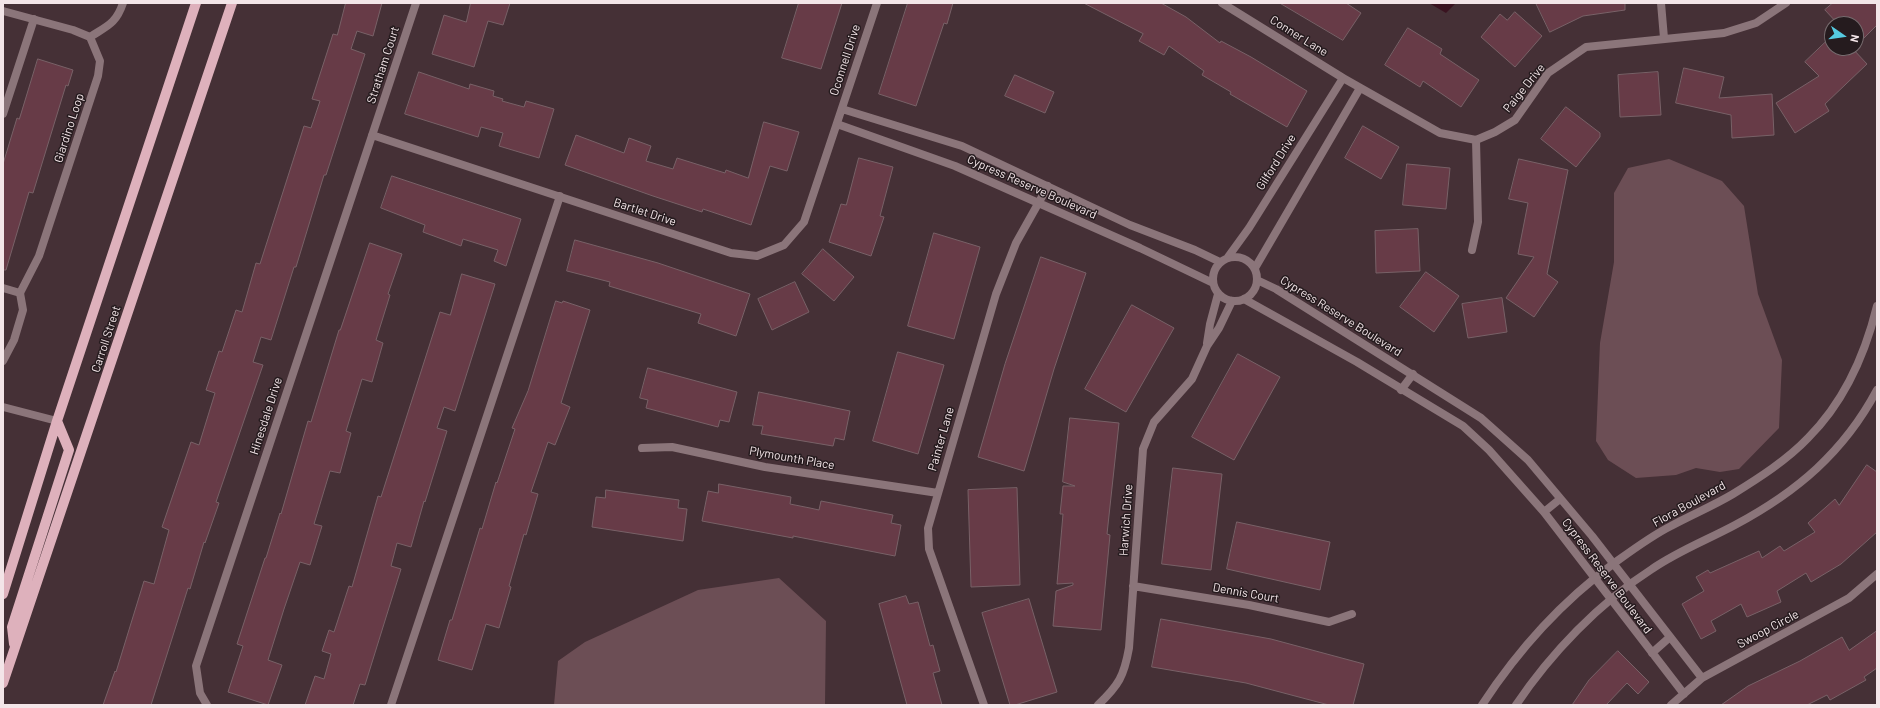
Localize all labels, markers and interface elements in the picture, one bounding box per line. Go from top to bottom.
street label: Conner Lane [1267,13,1331,59]
north arrow [1824,16,1864,56]
street label: Oconnell Drive [827,23,863,97]
street label: Stratham Court [364,25,402,105]
text: N [1848,34,1862,44]
street label: Paige Drive [1500,61,1548,115]
street label: Giardino Loop [51,91,87,165]
street label: Gilford Drive [1253,131,1299,193]
street label: Cypress Reserve Boulevard [965,152,1099,222]
street label: Bartlet Drive [612,195,678,229]
street label: Cypress Reserve Boulevard [1278,273,1404,359]
street label: Carroll Street [88,304,124,374]
street label: Hinesdale Drive [247,376,285,456]
street label: Painter Lane [925,405,957,473]
street label: Plymounth Place [748,443,836,473]
street label: Flora Boulevard [1650,478,1728,530]
street label: Harwich Drive [1116,483,1136,557]
street label: Cypress Reserve Boulevard [1559,516,1655,636]
street label: Dennis Court [1212,580,1280,606]
street label: Swoop Circle [1735,607,1801,651]

